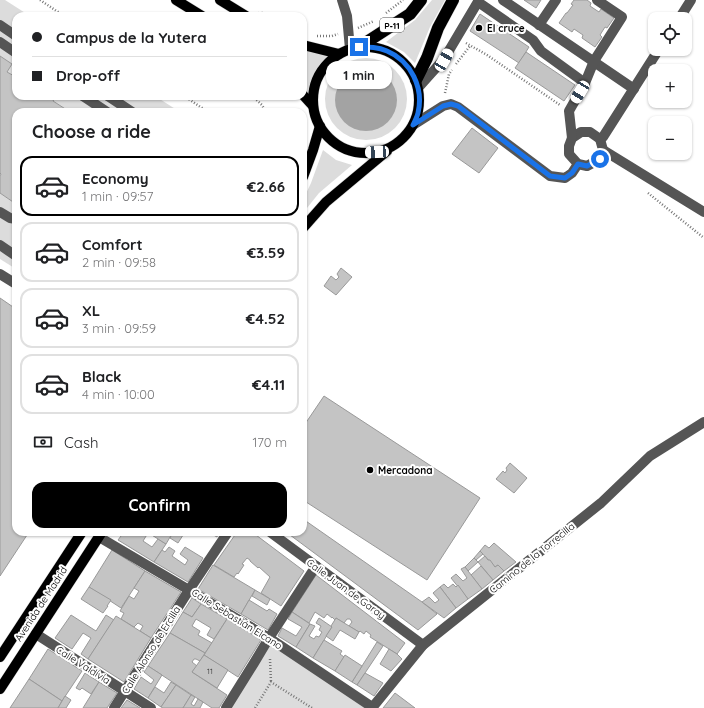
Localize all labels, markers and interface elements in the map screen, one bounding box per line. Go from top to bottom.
map controls [648,12,692,160]
button: locate [648,12,692,56]
road number: P-11 [380,18,404,32]
place label: El cruce [487,22,525,35]
marker: El cruce [474,23,484,33]
text: Campus de la Yutera [56,28,207,47]
route end [350,38,368,56]
car [433,47,455,73]
callout: 1 min [326,61,392,89]
button: + [648,64,692,108]
text: Drop-off [56,66,120,85]
text: 1 min [343,67,375,83]
car [569,79,591,105]
button: − [648,116,692,160]
text: Choose a ride [32,120,151,143]
car [365,145,389,159]
route start [591,150,609,168]
icon: car [34,168,70,204]
text: Economy [82,169,149,188]
text: €2.66 [247,177,285,196]
text: 1 min · 09:57 [82,188,153,204]
icon: car [34,234,70,270]
text: Comfort [82,235,143,254]
text: €3.59 [247,243,285,262]
text: 2 min · 09:58 [82,254,156,270]
icon: car [34,300,70,336]
text: XL [82,301,100,320]
text: €4.52 [246,309,285,328]
text: 3 min · 09:59 [82,320,156,336]
icon: car [34,366,70,402]
text: Black [82,367,122,386]
text: €4.11 [252,375,285,394]
text: 4 min · 10:00 [82,386,155,402]
icon: cash [32,431,54,453]
text: Cash [64,433,98,452]
text: 170 m [252,434,287,450]
place label: Mercadona [378,464,432,477]
marker: Mercadona [365,465,375,475]
button: Confirm [32,482,287,528]
street label: Camino de la Torrecilla [487,520,577,596]
street label: Calle Juan de Garay [304,556,388,622]
street label: Avenida de Madrid [12,564,70,644]
street label: Calle Sebastián Elcano [189,586,285,652]
street label: Calle Alonso de Ercilla [119,604,183,696]
street label: Calle Valdivia [53,643,113,687]
house number: 11 [207,666,213,676]

